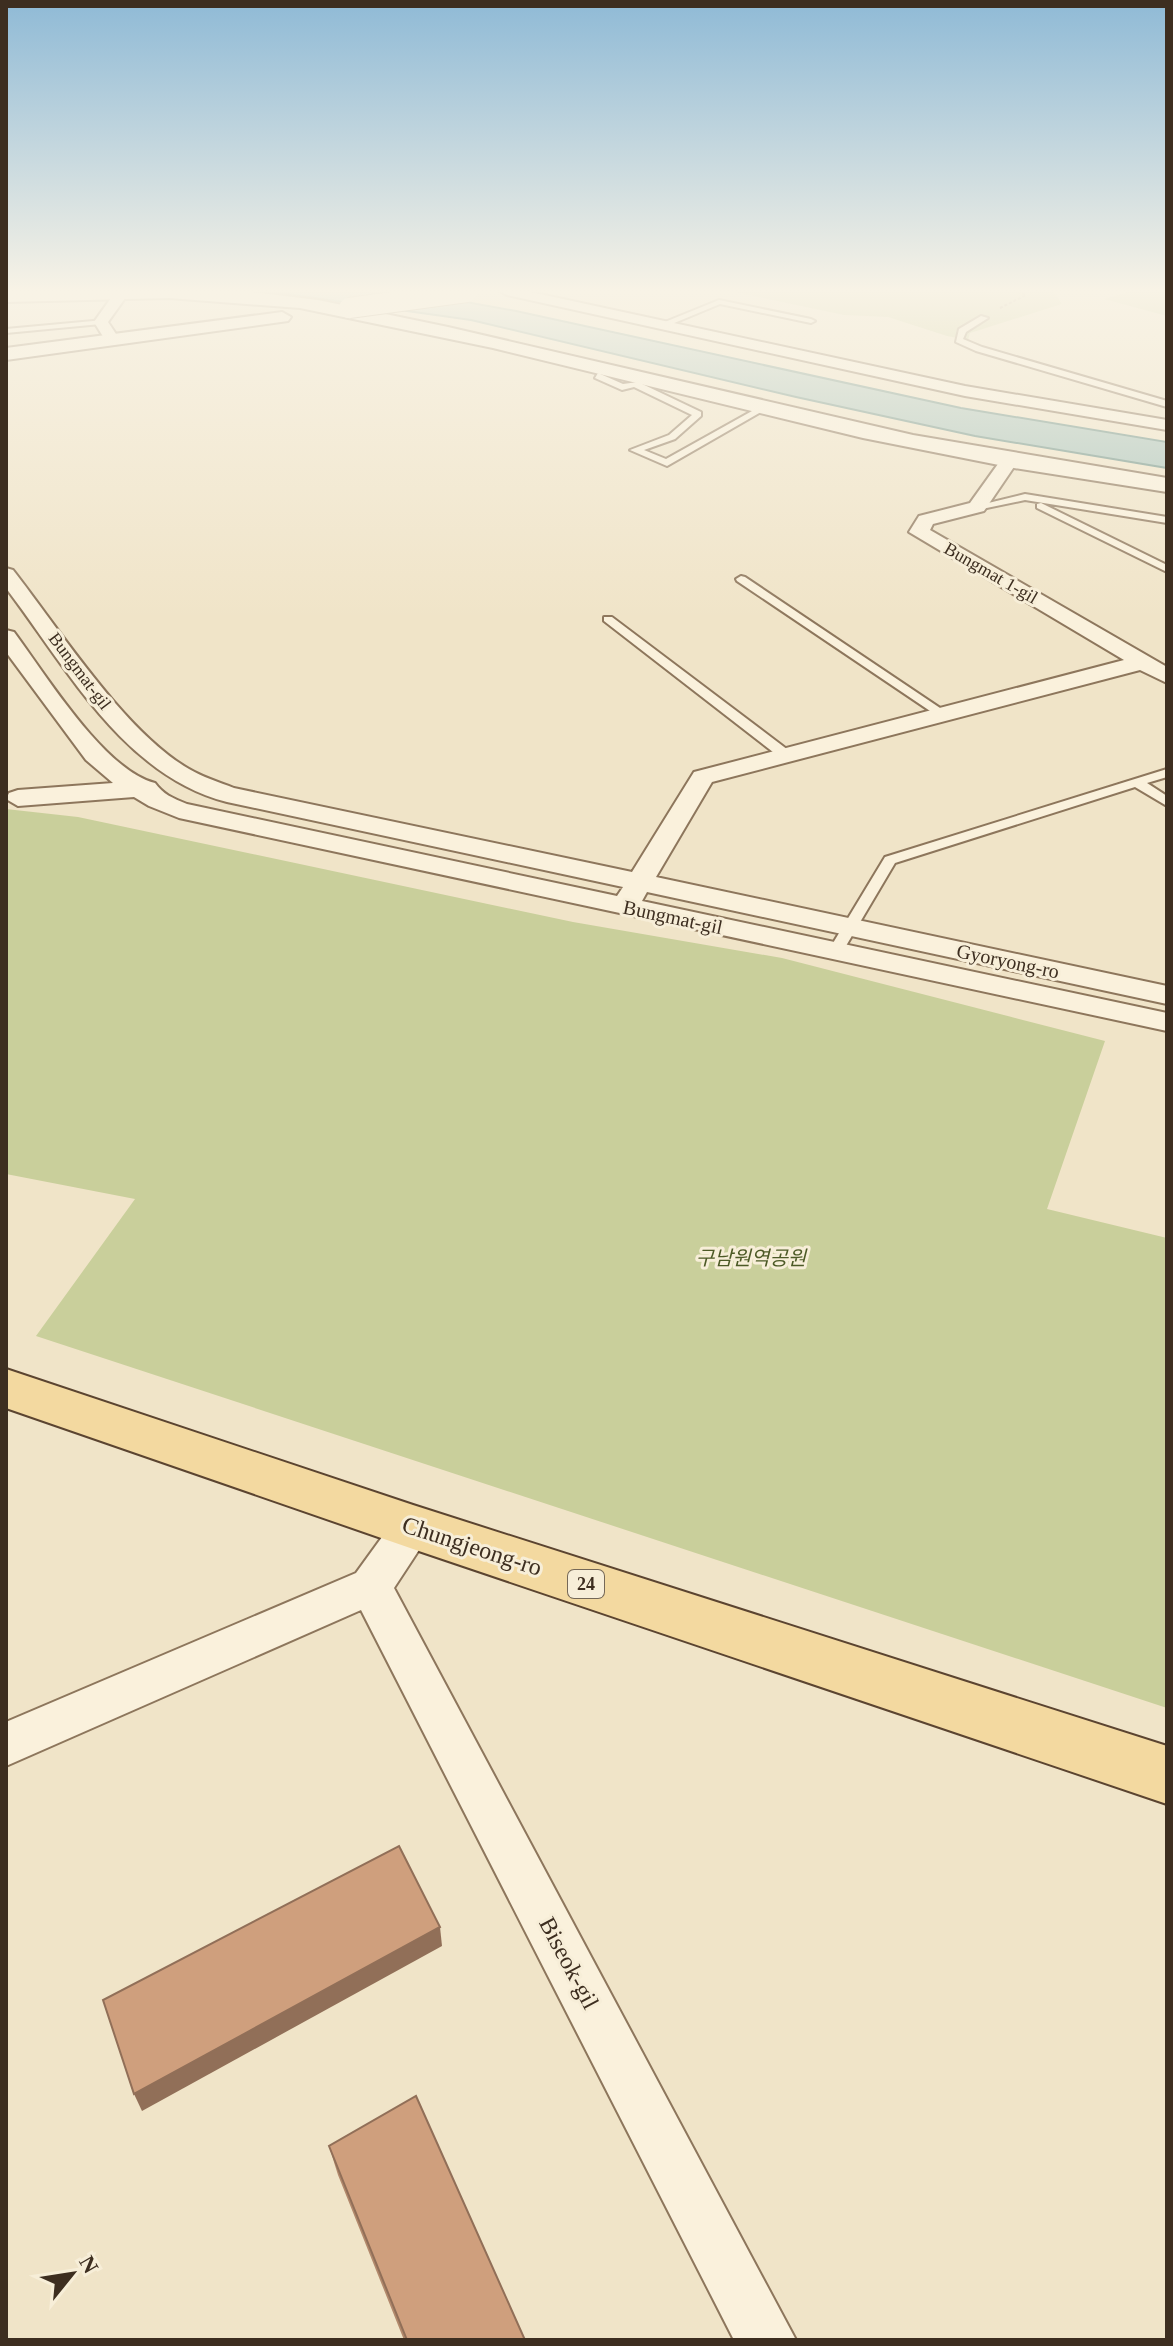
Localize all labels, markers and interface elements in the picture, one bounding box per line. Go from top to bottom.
street label: Bungmat 1-gil [941,538,1041,608]
street label: Bungmat-gil [45,629,115,713]
street label: Bungmat-gil [621,896,725,939]
street label: Gyoryong-ro [954,939,1061,984]
park label: 구남원역공원 [696,1247,808,1269]
street label: Chungjeong-ro [399,1511,545,1581]
road number: 24 [568,1570,604,1598]
street label: Biseok-gil [534,1913,604,2014]
north arrow [32,2234,112,2314]
text: N [74,2251,104,2277]

